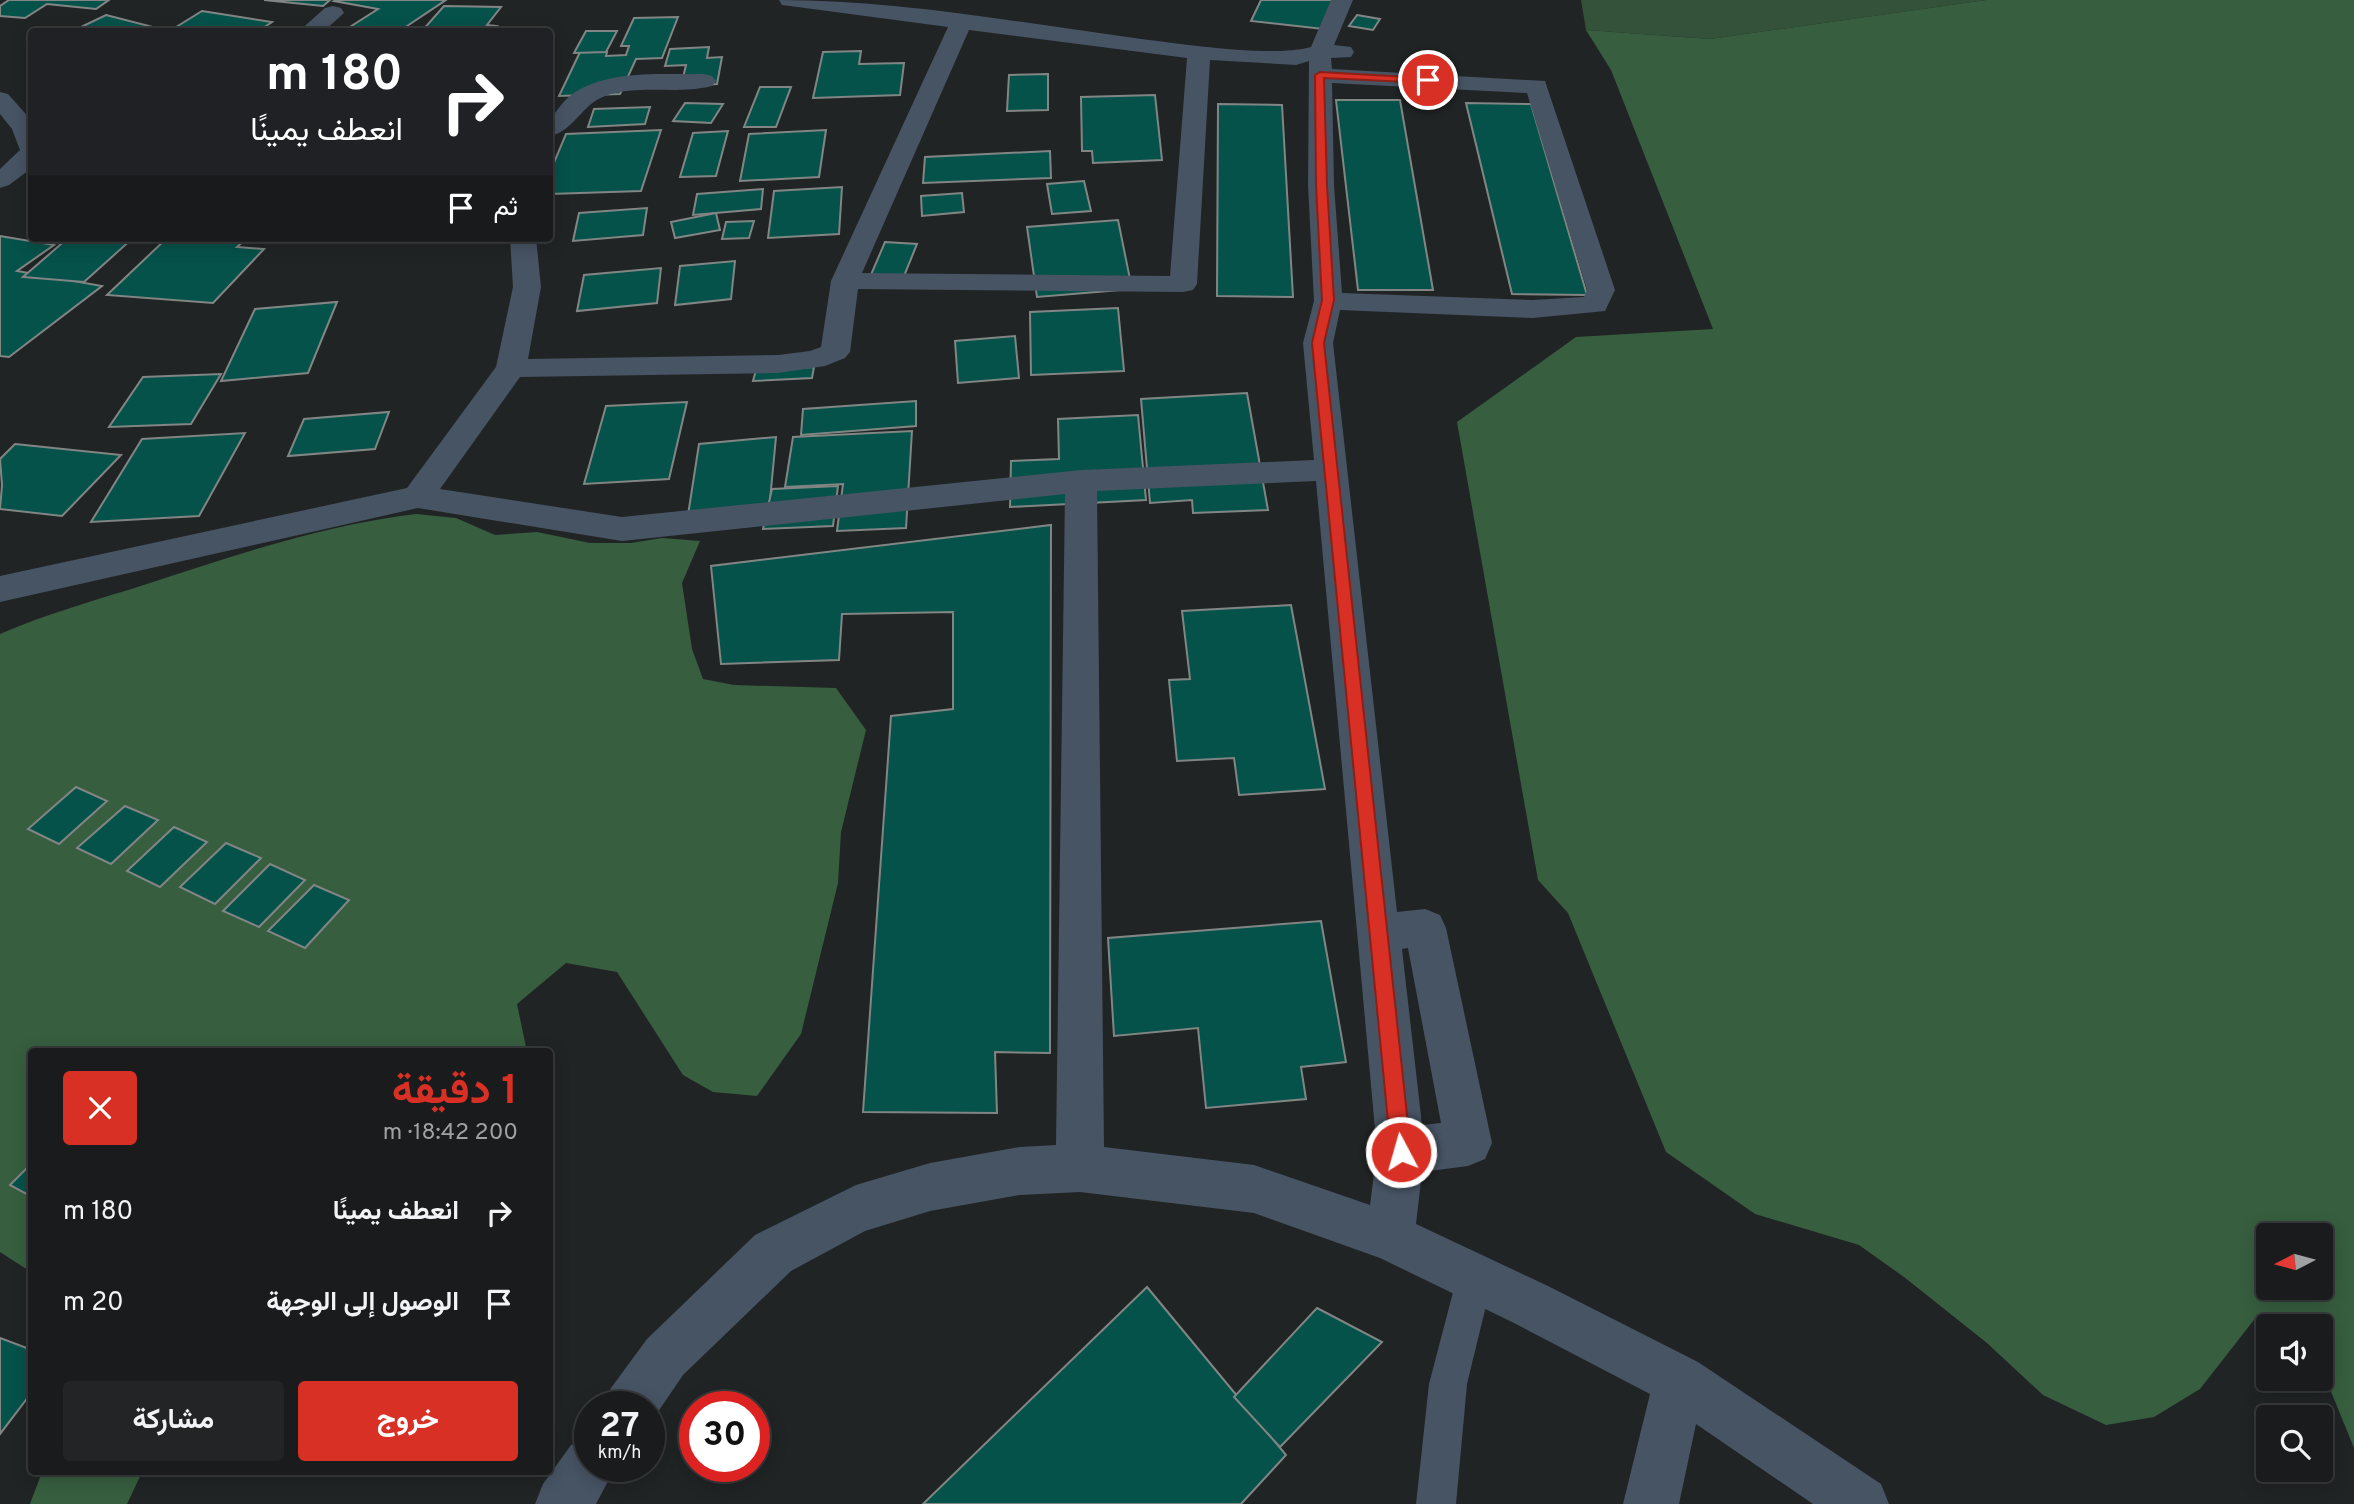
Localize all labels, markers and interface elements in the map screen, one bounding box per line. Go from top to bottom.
text: 180 m [266,46,403,108]
pin [1398,50,1458,110]
icon: right [427,56,518,147]
icon: arrive [1409,61,1447,99]
text: انعطف يمينًا [250,112,403,152]
icon: arrive [442,189,480,227]
text: ثم [494,192,518,225]
text: 1 دقيقة [392,1066,518,1119]
button: close [63,1071,137,1145]
position arrow [1364,1115,1438,1189]
text: 200 m · 18:42 [383,1119,518,1148]
icon: right [480,1194,518,1232]
text: 180 m [63,1196,133,1229]
text: انعطف يمينًا [333,1196,459,1229]
north arrow [2256,1223,2333,1300]
map controls [2256,1223,2333,1482]
icon: arrive [480,1285,518,1323]
text: 20 m [63,1287,124,1320]
text: الوصول إلى الوجهة [266,1287,459,1320]
button: sound [2256,1314,2333,1391]
button: مشاركة [63,1381,284,1461]
button: خروج [298,1381,518,1461]
speed limit sign: 30 [679,1391,770,1482]
text: 27 [600,1405,639,1449]
button: search [2256,1405,2333,1482]
text: km/h [598,1442,641,1465]

